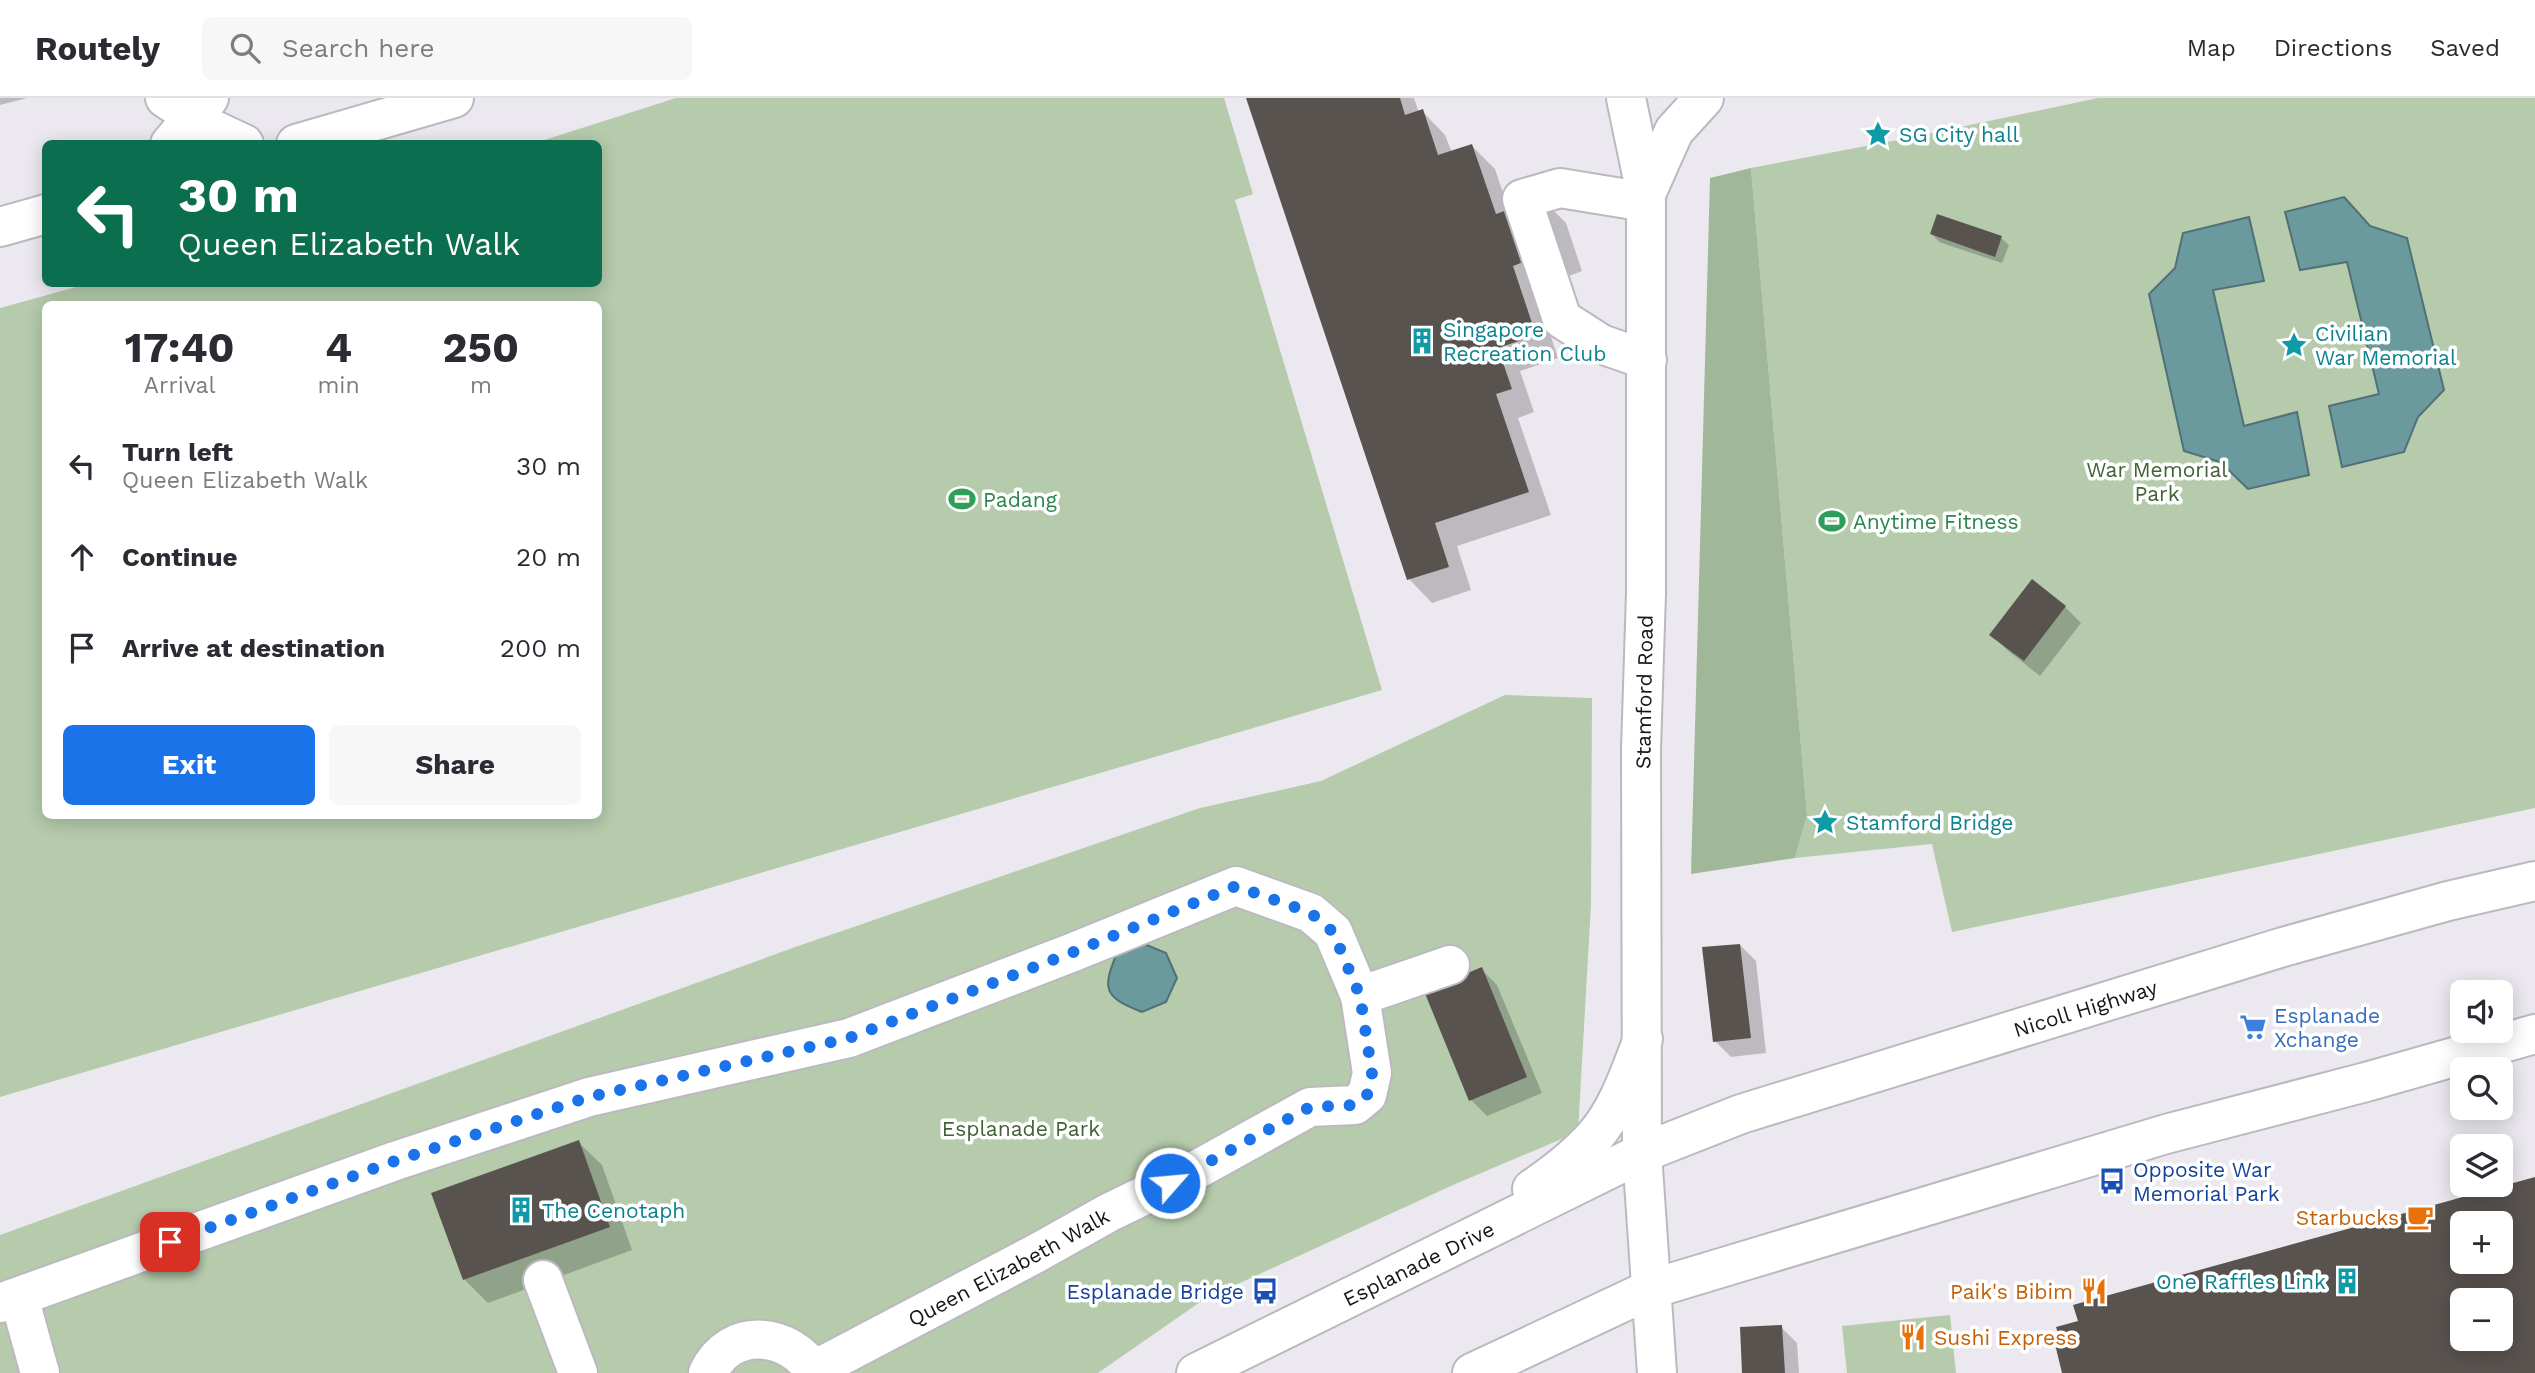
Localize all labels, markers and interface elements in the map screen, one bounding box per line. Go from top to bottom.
search box [202,17,692,80]
text: Routely [35,29,160,68]
icon: search [226,29,264,67]
text: Search here [282,33,434,63]
text: Map [2187,34,2236,62]
text: Directions [2274,34,2392,62]
text: Saved [2430,34,2500,62]
place icon: SG City hall [1863,119,1893,149]
place label: SG City hall [1899,122,2019,147]
text: 30 m [178,166,299,224]
icon: left [63,168,154,259]
text: Queen Elizabeth Walk [178,225,520,263]
place label: Singapore Recreation Club [1443,317,1606,366]
place label: Civilian War Memorial [2315,321,2457,370]
text: 17:40 [125,323,235,372]
text: 4 [325,323,352,372]
text: 250 [443,323,519,372]
building icon: Singapore Recreation Club [1407,326,1437,356]
place icon: Civilian War Memorial [2279,330,2309,360]
text: Arrival [144,372,216,399]
text: min [317,372,360,399]
text: m [470,372,492,399]
text: Turn left [122,437,233,467]
icon: left [63,447,101,485]
text: 30 m [516,451,581,481]
park label: War Memorial Park [2086,457,2228,506]
text: Queen Elizabeth Walk [122,467,368,494]
sports icon: Padang [947,484,977,514]
place label: Padang [983,487,1058,512]
sports icon: Anytime Fitness [1817,506,1847,536]
place label: Anytime Fitness [1853,509,2019,534]
icon: ahead [63,538,101,576]
text: Continue [122,542,238,572]
text: 20 m [516,542,581,572]
street label: Stamford Road [1630,615,1658,769]
icon: arrive [63,629,101,667]
text: Arrive at destination [122,633,385,663]
text: 200 m [500,633,581,663]
button: Exit [63,725,315,805]
button: Share [329,725,581,805]
place icon: Stamford Bridge [1810,807,1840,837]
place label: Stamford Bridge [1846,810,2013,835]
street label: Nicoll Highway [2010,974,2160,1042]
map controls [2450,980,2513,1351]
button: sound [2450,980,2513,1043]
place label: Esplanade Xchange [2274,1003,2380,1052]
supermarket icon: Esplanade Xchange [2238,1012,2268,1042]
button: search [2450,1057,2513,1120]
park label: Esplanade Park [942,1116,1100,1141]
button: layers [2450,1134,2513,1197]
position arrow [1133,1146,1207,1220]
place label: Opposite War Memorial Park [2133,1157,2280,1206]
bus stop icon: Opposite War Memorial Park [2097,1166,2127,1196]
building icon: The Cenotaph [506,1195,536,1225]
place label: The Cenotaph [542,1198,685,1223]
cafe icon: Starbucks [2405,1202,2435,1232]
street label: Queen Elizabeth Walk [903,1203,1113,1331]
place label: Starbucks [2296,1205,2399,1230]
button: + [2450,1211,2513,1274]
pin [140,1212,200,1272]
street label: Esplanade Drive [1339,1215,1498,1311]
icon: arrive [151,1223,189,1261]
building icon: One Raffles Link [2332,1266,2362,1296]
place label: One Raffles Link [2156,1269,2326,1294]
bus stop icon: Esplanade Bridge [1250,1276,1280,1306]
restaurant icon: Paik's Bibim [2079,1276,2109,1306]
place label: Esplanade Bridge [1066,1279,1244,1304]
place label: Paik's Bibim [1950,1279,2073,1304]
button: − [2450,1288,2513,1351]
restaurant icon: Sushi Express [1898,1322,1928,1352]
place label: Sushi Express [1934,1325,2077,1350]

